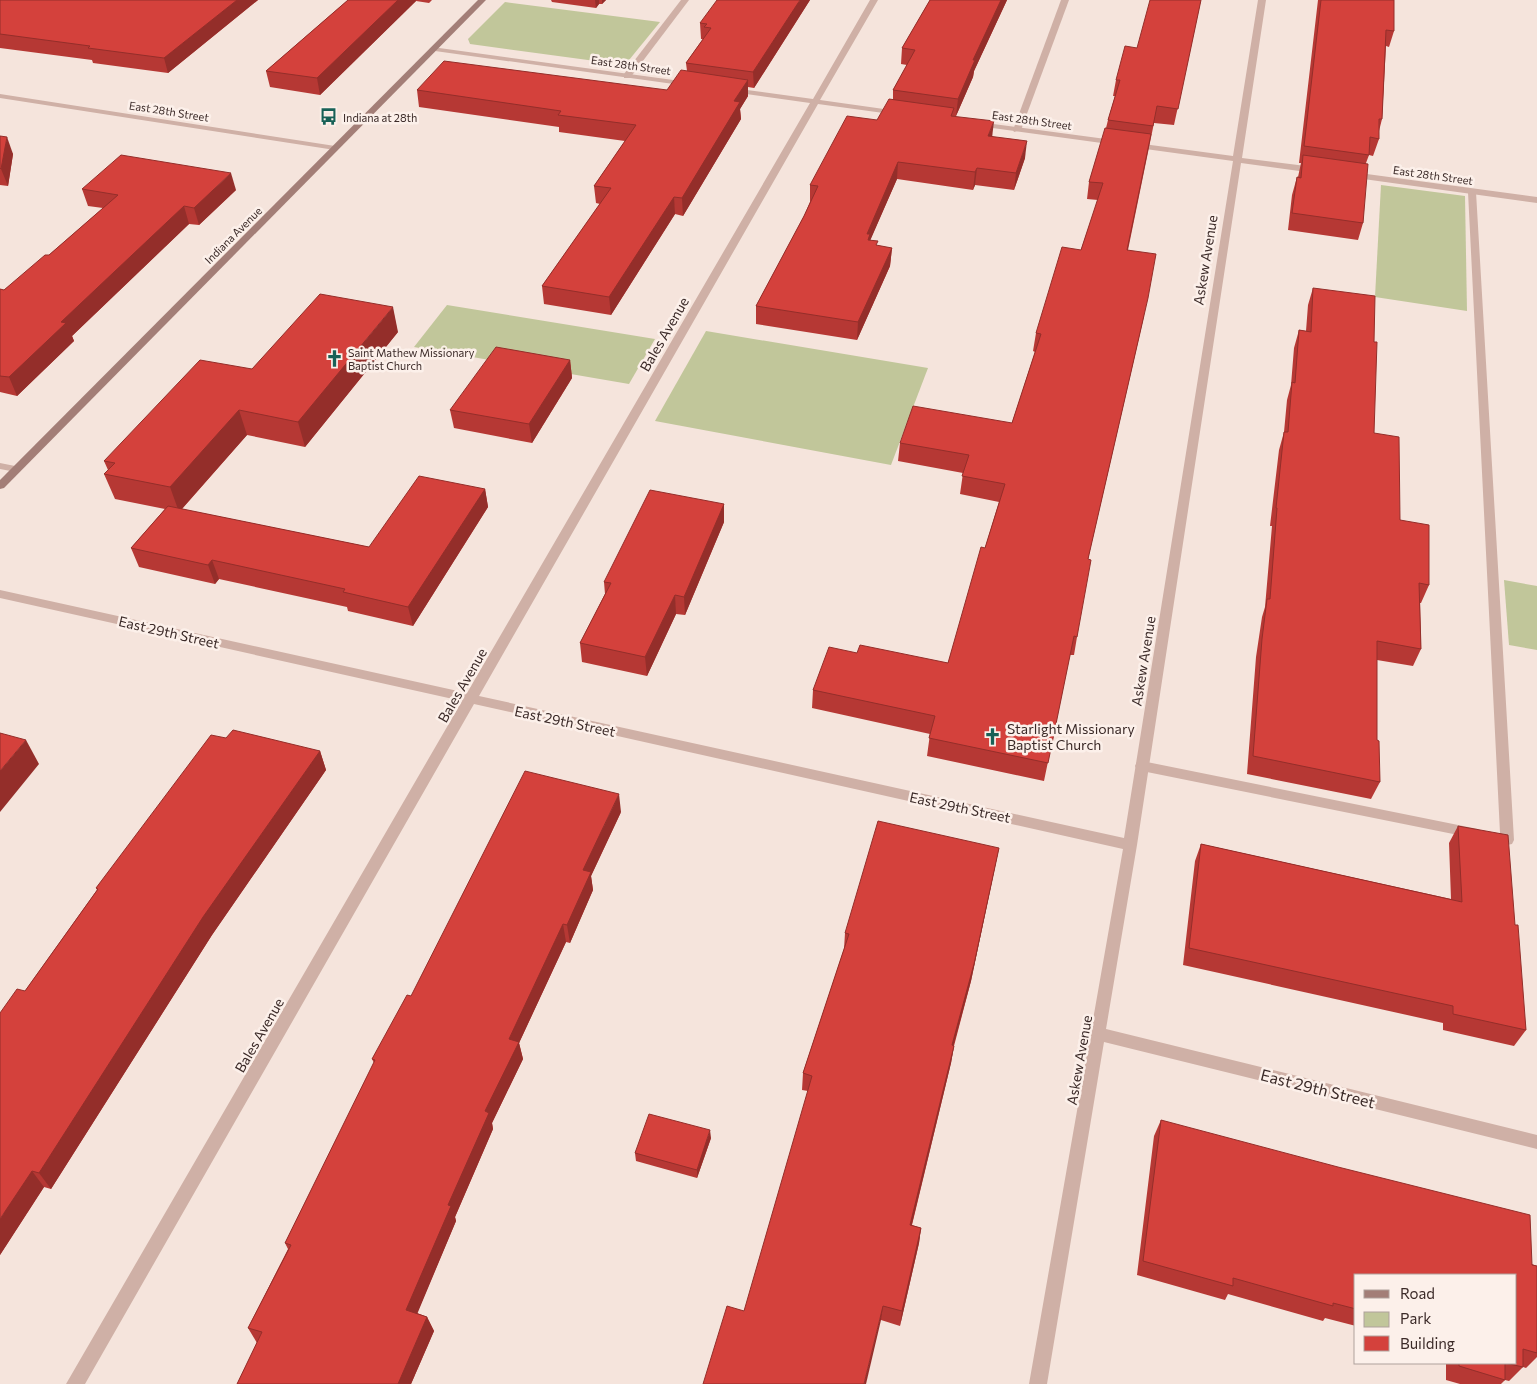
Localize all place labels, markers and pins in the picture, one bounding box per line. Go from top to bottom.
bus stop icon: Indiana at 28th [319,107,339,127]
place label: Indiana at 28th [343,111,417,124]
place label: Saint Mathew Missionary Baptist Church [348,346,475,372]
church icon: Saint Mathew Missionary Baptist Church [324,348,344,368]
place label: Starlight Missionary Baptist Church [1007,720,1135,753]
church icon: Starlight Missionary Baptist Church [983,726,1003,746]

